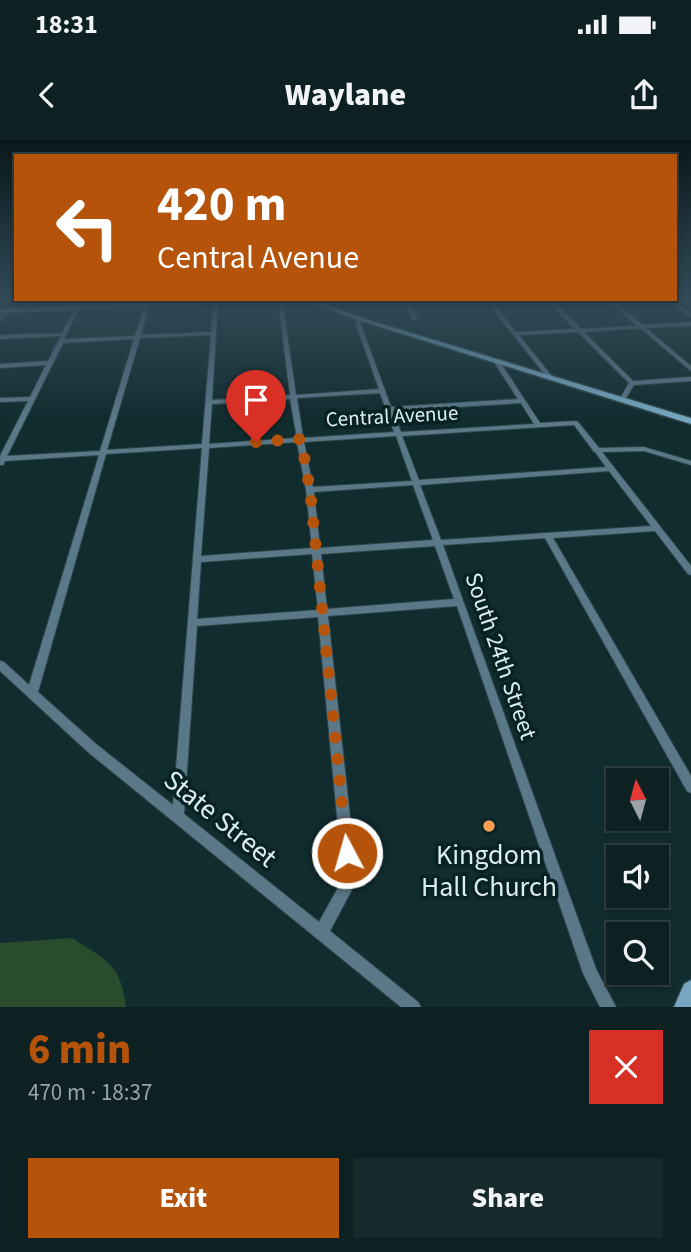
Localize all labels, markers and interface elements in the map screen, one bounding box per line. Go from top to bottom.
text: 18:31 [35,6,98,43]
text: Waylane [285,72,406,118]
icon: back [28,76,66,114]
icon: share [625,76,663,114]
text: 420 m [157,170,286,240]
icon: left [42,182,133,273]
text: Central Avenue [157,235,359,281]
pin [226,370,286,442]
icon: arrive [237,381,275,419]
street label: Central Avenue [325,398,459,434]
street label: South 24th Street [456,568,546,745]
street label: State Street [155,761,286,877]
north arrow [606,768,668,831]
map controls [606,768,669,985]
position arrow [310,816,384,890]
marker: Kingdom Hall Church [481,818,497,834]
place label: Kingdom Hall Church [421,835,557,907]
button: sound [606,845,669,908]
button: search [606,922,669,985]
text: 6 min [28,1020,131,1080]
button: close [589,1030,663,1104]
text: 470 m · 18:37 [28,1076,152,1109]
button: Exit [28,1158,339,1238]
button: Share [353,1158,663,1238]

